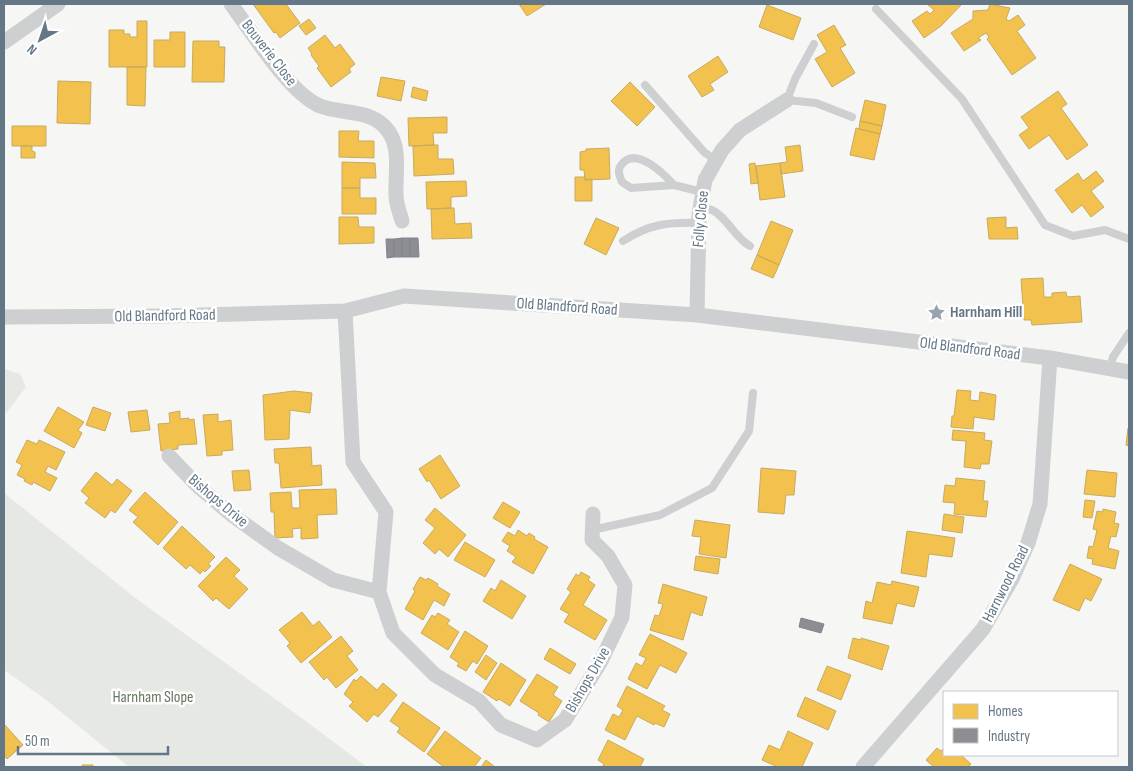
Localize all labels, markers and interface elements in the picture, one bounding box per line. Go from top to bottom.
north arrow [15,15,65,65]
street label: Bouverie Close [237,16,301,90]
text: N [24,41,40,58]
street label: Folly Close [689,190,713,248]
street label: Old Blandford Road [516,294,618,320]
place icon: Harnham Hill [926,302,946,322]
place label: Harnham Hill [950,303,1022,322]
street label: Old Blandford Road [114,306,216,326]
street label: Old Blandford Road [919,333,1021,365]
street label: Bishops Drive [184,471,252,531]
street label: Harnwood Road [979,542,1033,626]
street label: Bishops Drive [562,644,614,716]
park label: Harnham Slope [112,688,194,707]
legend [943,691,1118,756]
text: Homes [988,702,1023,721]
scale bar [18,724,168,756]
text: Industry [988,727,1030,746]
text: 50 m [25,732,50,751]

